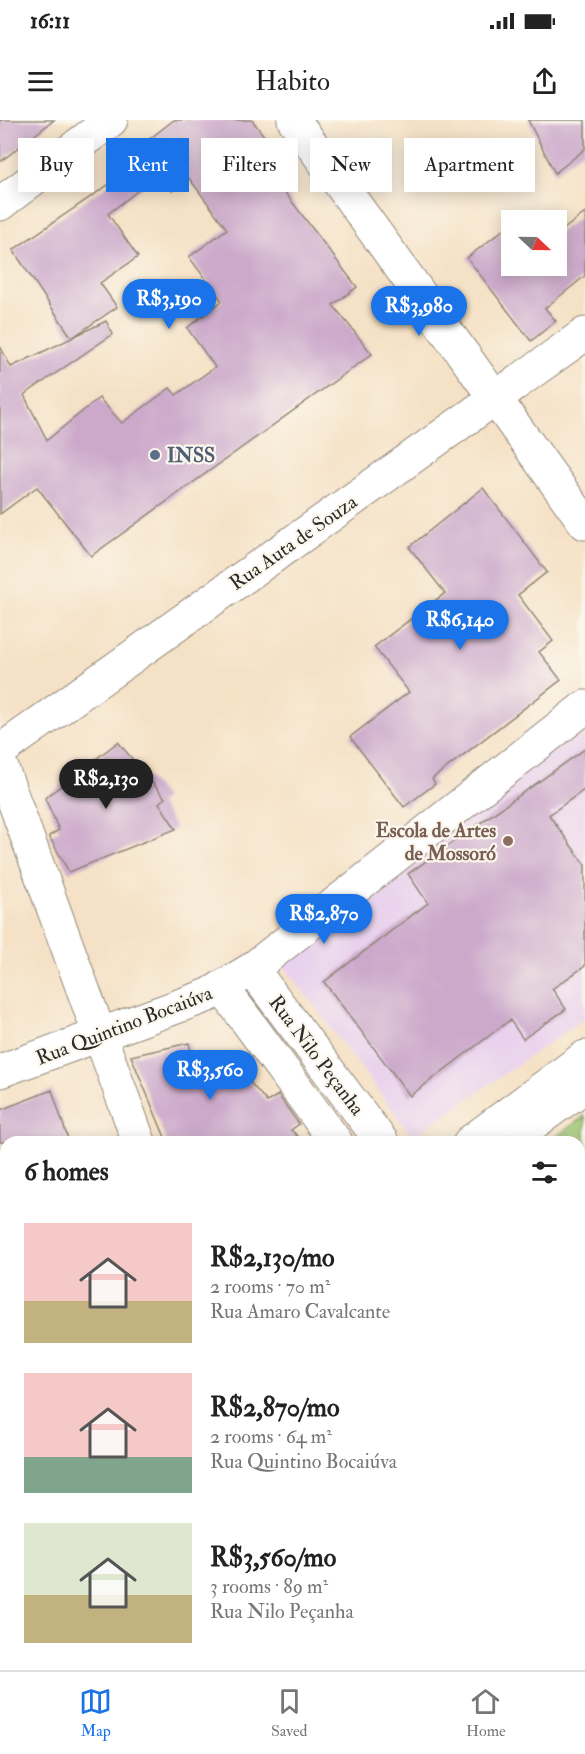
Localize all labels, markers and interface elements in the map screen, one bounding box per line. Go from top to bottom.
text: 16:11 [30,7,70,35]
icon: menu [24,65,57,98]
text: Habito [255,65,330,98]
icon: share [528,65,561,98]
chip: Buy [18,138,94,192]
chip: Rent [106,138,189,192]
chip: Filters [201,138,298,192]
chip: New [310,138,392,192]
chip: Apartment [404,138,535,192]
north arrow [501,210,567,276]
map controls [501,210,567,276]
pin: R$3,190 [114,279,224,330]
text: R$3,190 [136,286,202,311]
pin: R$3,980 [364,286,474,337]
text: R$3,980 [385,293,453,318]
place label: INSS [167,443,215,468]
marker: INSS [148,448,162,462]
street label: Rua Auta de Souza [225,489,363,596]
pin: R$6,140 [405,600,515,651]
text: R$6,140 [426,607,494,632]
pin: R$2,130 [51,759,161,810]
text: R$2,130 [73,766,139,791]
place label: Escola de Artes de Mossoró [375,818,496,866]
marker: Escola de Artes de Mossoró [501,834,515,848]
pin: R$2,870 [269,894,379,945]
text: R$2,870 [289,901,359,926]
street label: Rua Quintino Bocaiúva [32,980,217,1071]
street label: Rua Nilo Peçanha [263,990,370,1121]
pin: R$3,560 [155,1050,265,1101]
text: R$3,560 [177,1057,243,1082]
text: 6 homes [24,1156,109,1188]
icon: filters [528,1156,561,1189]
text: R$2,130/mo [210,1242,335,1274]
icon: home [72,1247,144,1319]
text: 2 rooms · 70 m² [210,1274,330,1299]
text: Rua Amaro Cavalcante [210,1299,390,1324]
text: R$2,870/mo [210,1392,339,1424]
icon: home [72,1397,144,1469]
text: 2 rooms · 64 m² [210,1424,332,1449]
text: Rua Quintino Bocaiúva [210,1449,397,1474]
text: R$3,560/mo [210,1542,336,1574]
icon: home [72,1547,144,1619]
text: 3 rooms · 89 m² [210,1574,328,1599]
text: Rua Nilo Peçanha [210,1599,354,1624]
tab: Map [79,1685,112,1741]
tab: Saved [271,1685,307,1741]
tab: Home [466,1685,506,1741]

